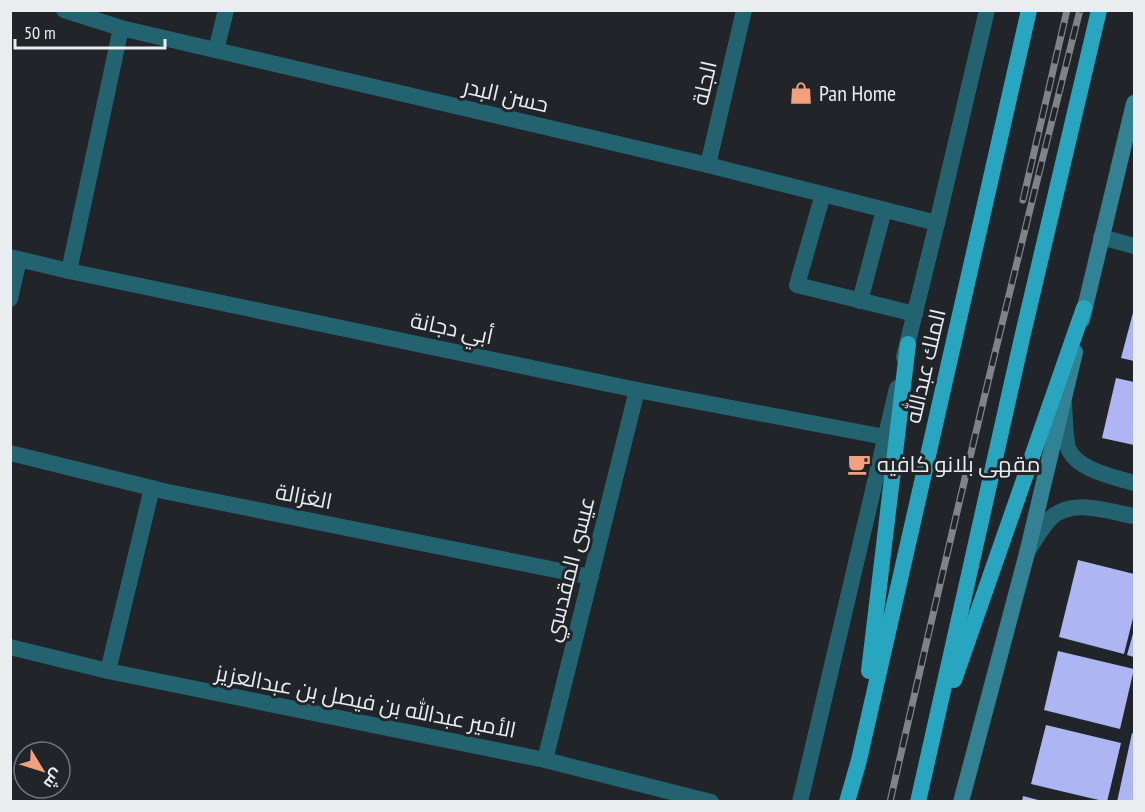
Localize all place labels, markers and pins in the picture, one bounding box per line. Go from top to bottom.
place label: Pan Home [819,79,896,107]
shop icon: Pan Home [788,80,814,106]
place label: مقهى بلانو كافيه [877,450,1040,478]
cafe icon: مقهى بلانو كافيه [846,451,872,477]

